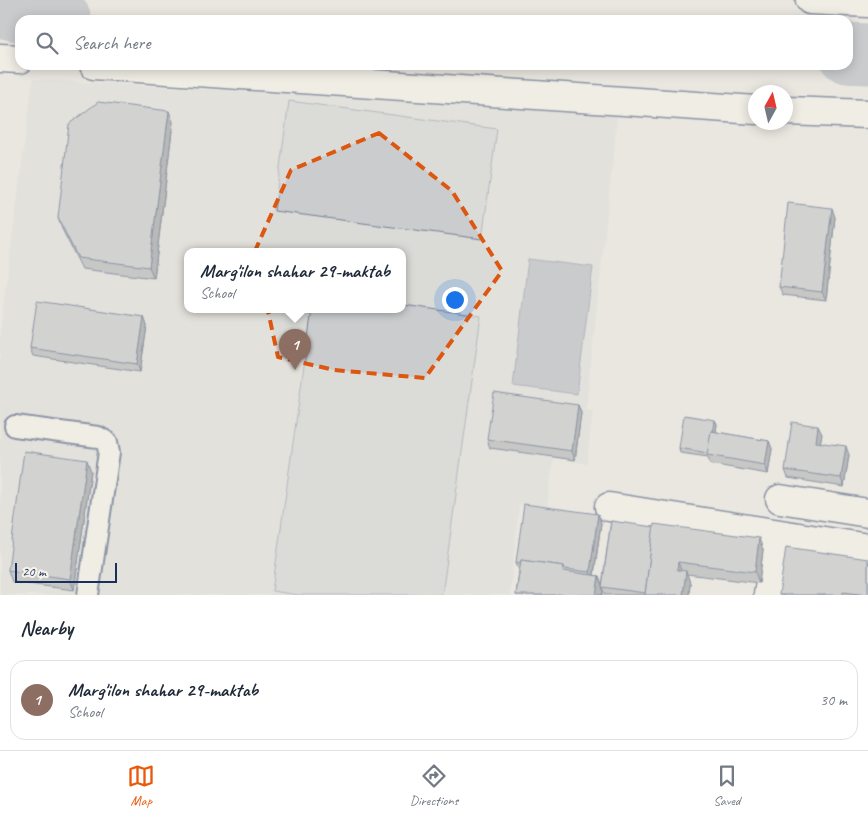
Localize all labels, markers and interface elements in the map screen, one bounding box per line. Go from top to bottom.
search box [15,15,853,70]
icon: search [33,29,61,57]
text: Search here [73,31,150,55]
north arrow [748,85,793,130]
popup [184,248,406,313]
text: Marg'ilon shahar 29-maktab [200,259,390,283]
text: School [200,283,234,303]
your location [442,287,468,313]
pin: 1 [279,329,311,370]
scale bar [15,560,118,583]
text: 20 m [22,563,46,580]
text: Nearby [20,615,73,641]
text: Marg'ilon shahar 29-maktab [68,678,258,702]
text: 1 [33,690,41,710]
text: 30 m [820,690,847,710]
text: School [68,702,102,722]
tab: Map [127,762,155,809]
tab: Directions [410,762,458,809]
tab: Saved [713,762,741,809]

